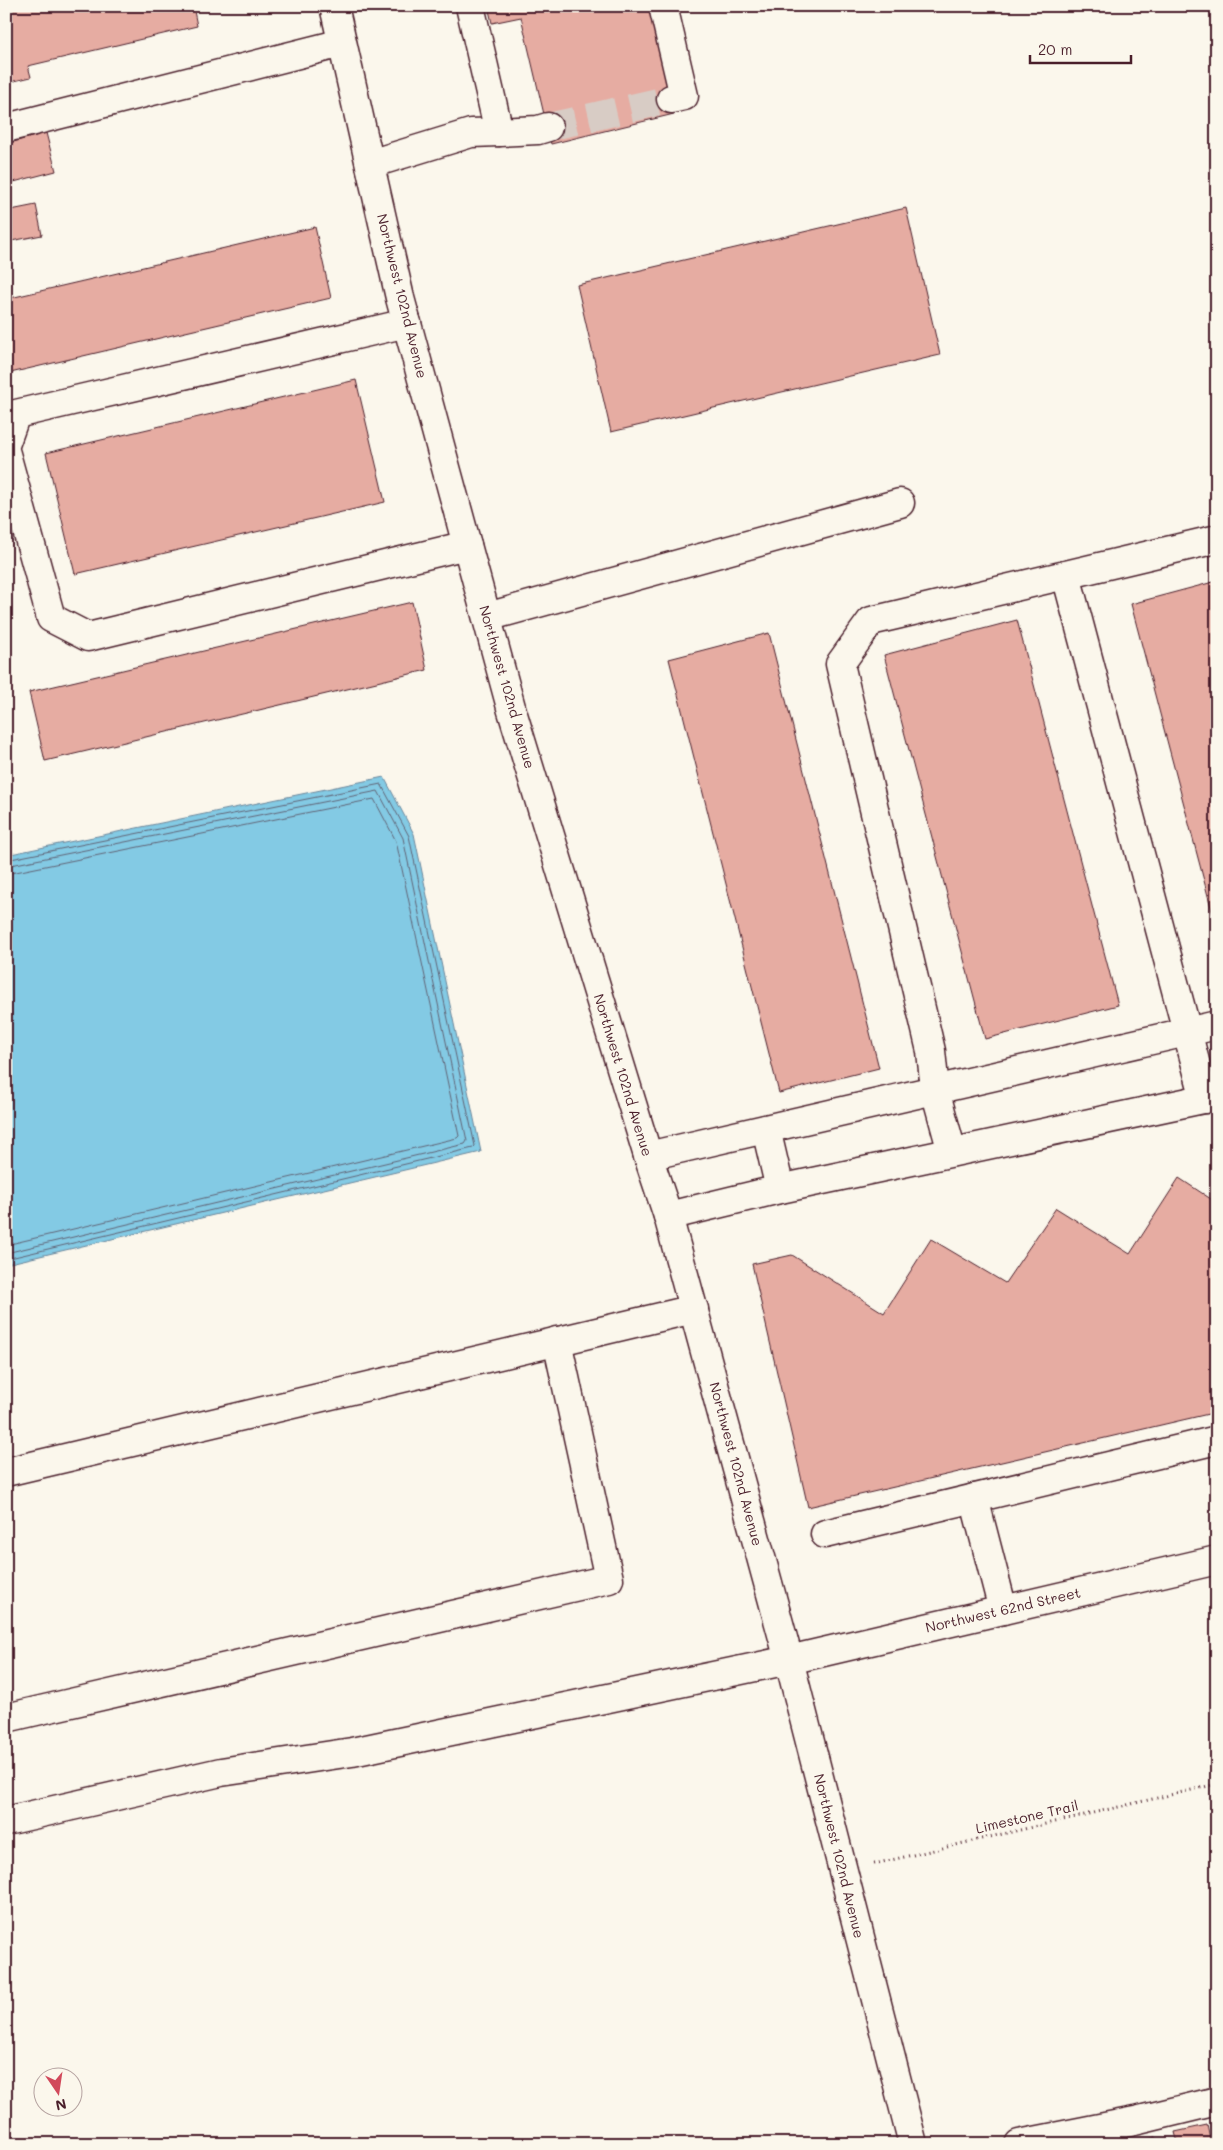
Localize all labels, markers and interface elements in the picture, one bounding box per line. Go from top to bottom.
scale bar [1030,32,1132,64]
text: 20 m [1038,39,1072,59]
street label: Northwest 102nd Avenue [373,212,432,380]
street label: Northwest 102nd Avenue [475,603,540,771]
street label: Northwest 102nd Avenue [590,991,657,1158]
street label: Northwest 102nd Avenue [705,1380,768,1548]
street label: Northwest 62nd Street [923,1582,1082,1637]
street label: Northwest 102nd Avenue [810,1772,869,1940]
street label: Limestone Trail [974,1795,1080,1838]
north arrow [32,2068,82,2118]
text: N [54,2095,68,2116]

